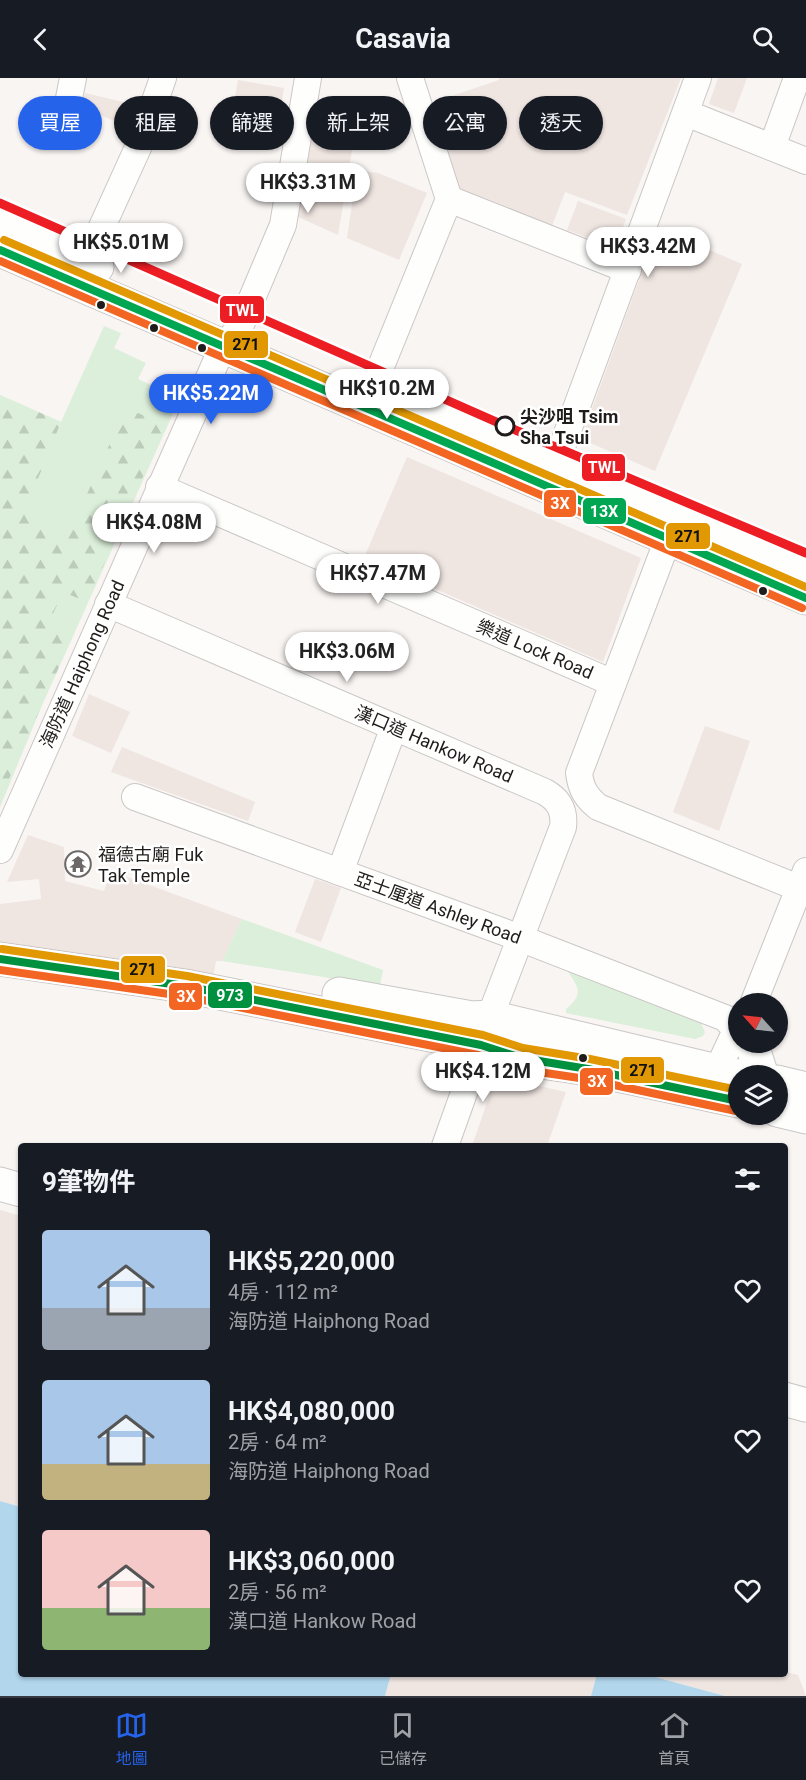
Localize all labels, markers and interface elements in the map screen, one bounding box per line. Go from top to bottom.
icon: back [24,23,57,56]
text: Casavia [355,23,451,55]
icon: search [749,23,782,56]
chip: 買屋 [18,96,102,150]
chip: 租屋 [114,96,198,150]
chip: 篩選 [210,96,294,150]
chip: 新上架 [306,96,411,150]
chip: 公寓 [423,96,507,150]
chip: 透天 [519,96,603,150]
pin: HK$3.31M [246,163,370,214]
text: HK$3.31M [260,170,356,194]
pin: HK$5.01M [59,223,183,274]
pin: HK$3.42M [586,227,710,278]
text: HK$5.01M [73,230,169,254]
text: HK$3.42M [600,234,696,258]
line badge: TWL [219,295,265,324]
unlabelled marker [95,299,107,311]
text: TWL [226,301,259,320]
unlabelled marker [148,322,160,334]
line badge: 271 [223,330,269,359]
text: 271 [232,335,260,354]
unlabelled marker [196,342,208,354]
pin: HK$10.2M [325,369,449,420]
pin: HK$5.22M [149,374,273,425]
text: HK$10.2M [339,376,435,400]
text: HK$5.22M [163,381,259,405]
place label: 尖沙咀 Tsim Sha Tsui [520,406,618,448]
marker: 尖沙咀 Tsim Sha Tsui [495,416,515,436]
line badge: TWL [581,453,626,482]
text: TWL [588,458,621,477]
line badge: 3X [543,489,577,518]
text: 3X [550,494,570,513]
line badge: 13X [582,497,627,525]
text: 13X [590,502,618,521]
pin: HK$4.08M [92,503,216,554]
text: HK$4.08M [106,510,202,534]
line badge: 271 [665,522,711,550]
text: 271 [674,527,702,546]
pin: HK$7.47M [316,554,440,605]
text: HK$7.47M [330,561,426,585]
street label: 海防道 Haiphong Road [35,577,129,751]
unlabelled marker [757,585,769,597]
street label: 樂道 Lock Road [473,615,597,683]
pin: HK$3.06M [285,632,409,683]
text: HK$3.06M [299,639,395,663]
street label: 漢口道 Hankow Road [352,701,516,787]
place label: 福德古廟 Fuk Tak Temple [98,844,204,886]
temple icon: 福德古廟 Fuk Tak Temple [63,849,93,879]
street label: 亞士厘道 Ashley Road [352,868,524,948]
line badge: 271 [120,955,166,984]
text: 271 [129,960,157,979]
line badge: 973 [207,981,253,1009]
line badge: 3X [168,982,203,1011]
text: 973 [216,986,244,1005]
text: 3X [176,987,196,1006]
north arrow [728,993,788,1053]
map controls [728,993,788,1125]
pin: HK$4.12M [421,1052,545,1103]
unlabelled marker [577,1052,589,1064]
line badge: 271 [620,1056,665,1084]
text: HK$4.12M [435,1059,531,1083]
text: 271 [629,1061,657,1080]
button: layers [728,1065,788,1125]
line badge: 3X [579,1067,614,1096]
text: 3X [587,1072,607,1091]
icon: filters [731,1163,764,1196]
text: 9筆物件 [42,1167,135,1197]
text: HK$5,220,000 [228,1246,395,1276]
icon: home [90,1254,162,1326]
icon: heart [731,1274,764,1307]
text: 4房 · 112 m² [228,1280,338,1304]
text: 海防道 Haiphong Road [228,1309,430,1333]
text: HK$4,080,000 [228,1396,395,1426]
icon: home [90,1404,162,1476]
icon: heart [731,1424,764,1457]
text: 2房 · 64 m² [228,1430,327,1454]
text: 海防道 Haiphong Road [228,1459,430,1483]
text: HK$3,060,000 [228,1546,395,1576]
icon: home [90,1554,162,1626]
icon: heart [731,1574,764,1607]
text: 2房 · 56 m² [228,1580,327,1604]
text: 漢口道 Hankow Road [228,1609,417,1633]
tab: 地圖 [115,1709,148,1769]
tab: 已儲存 [379,1709,427,1769]
tab: 首頁 [658,1709,691,1769]

